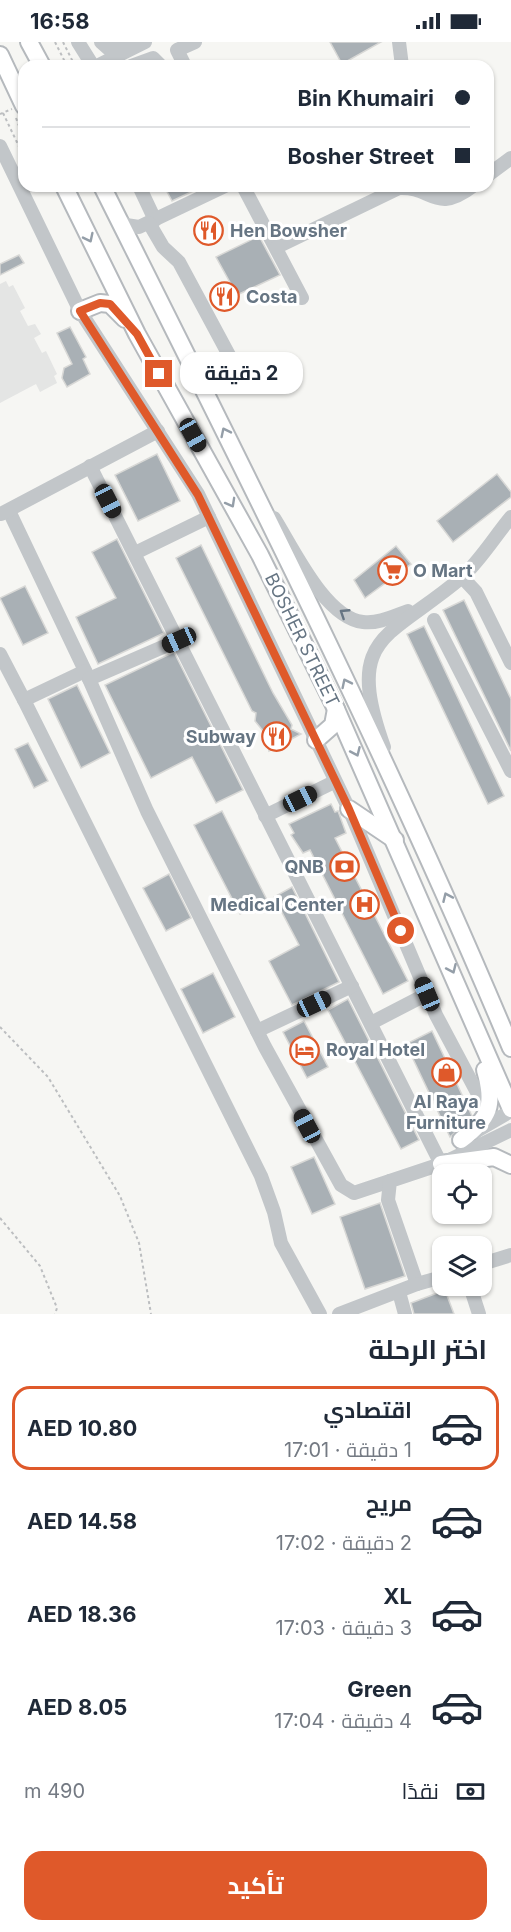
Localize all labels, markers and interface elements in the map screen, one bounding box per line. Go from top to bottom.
text: 16:58 [30,8,90,34]
text: Bin Khumairi [297,85,434,111]
text: Bosher Street [288,143,434,169]
restaurant icon: Hen Bowsher [193,215,225,247]
place label: Hen Bowsher [230,220,347,241]
one-way arrow [82,232,94,243]
restaurant icon: Costa [209,281,241,313]
place label: Costa [246,286,298,307]
callout: 2 دقيقة [180,353,303,395]
route end [145,360,172,387]
text: 2 دقيقة [205,361,278,385]
car [176,415,210,455]
one-way arrow [221,427,232,438]
car [92,481,124,521]
one-way arrow [224,497,235,507]
supermarket icon: O Mart [376,555,408,587]
place label: O Mart [413,560,473,581]
street label: BOSHER STREET [261,570,344,710]
one-way arrow [340,609,350,621]
car [159,624,199,656]
one-way arrow [342,678,354,689]
restaurant icon: Subway [261,721,293,753]
place label: Subway [186,726,256,747]
one-way arrow [348,746,360,757]
car [280,783,320,815]
bank icon: QNB [329,851,361,883]
place label: QNB [284,856,324,877]
hospital icon: Medical Center [349,889,381,921]
one-way arrow [442,893,454,904]
place label: Medical Center [210,894,344,915]
route start [387,917,414,944]
one-way arrow [444,963,456,974]
car [412,974,442,1014]
car [294,988,334,1020]
hotel icon: Royal Hotel [289,1034,321,1066]
place label: Royal Hotel [326,1039,425,1060]
shop icon: Al Raya Furniture [430,1057,462,1089]
place label: Al Raya Furniture [406,1091,486,1133]
car [291,1106,323,1146]
map controls [432,1164,492,1296]
button: locate [432,1164,492,1224]
button: layers [432,1236,492,1296]
text: اختر الرحلة [368,1333,487,1366]
text: اقتصادي [323,1397,412,1423]
icon: car [430,1401,484,1455]
text: AED 10.80 [27,1415,137,1441]
text: 1 دقيقة · 17:01 [284,1438,412,1462]
text: مريح [366,1490,412,1516]
icon: car [430,1494,484,1548]
text: AED 14.58 [27,1508,137,1534]
text: 2 دقيقة · 17:02 [276,1531,412,1555]
text: XL [383,1583,412,1609]
icon: car [430,1587,484,1641]
text: AED 18.36 [27,1601,137,1627]
text: 3 دقيقة · 17:03 [275,1616,412,1640]
text: Green [347,1676,412,1702]
icon: car [430,1680,484,1734]
text: AED 8.05 [27,1694,127,1720]
text: 4 دقيقة · 17:04 [274,1709,412,1733]
icon: cash [454,1775,487,1808]
text: نقدًا [401,1778,439,1804]
text: 490 m [24,1779,85,1803]
button: تأكيد [24,1851,487,1920]

